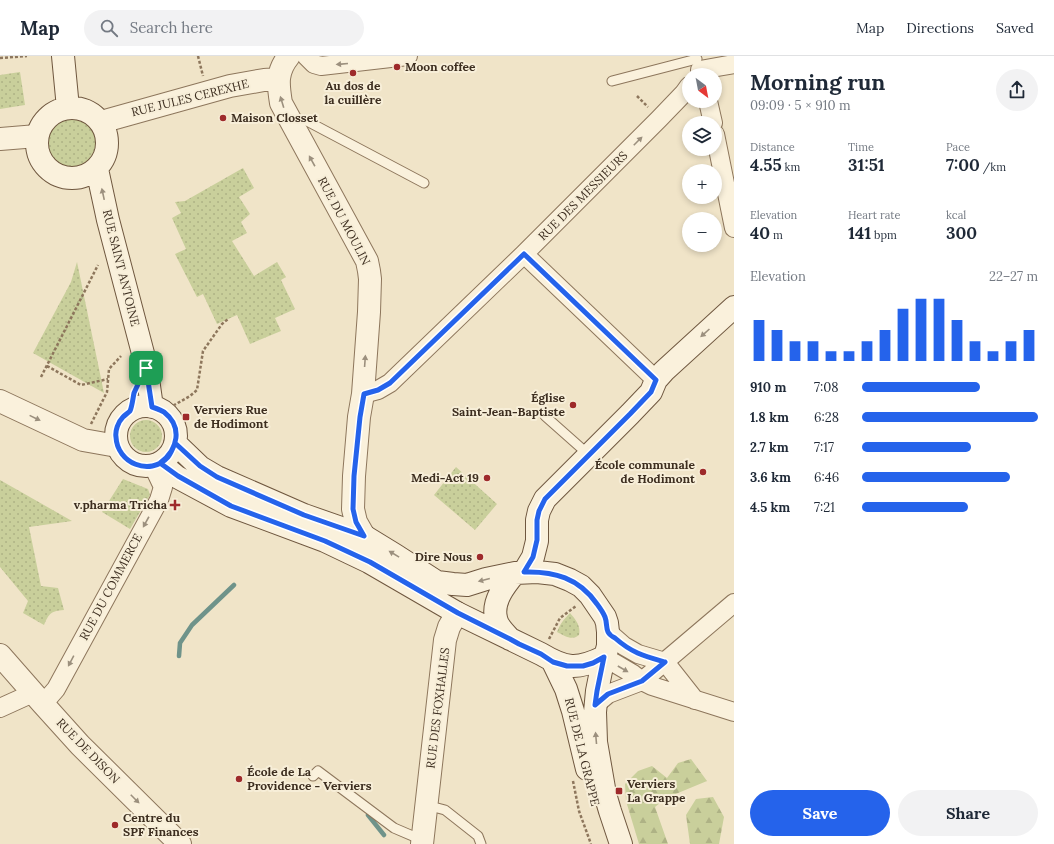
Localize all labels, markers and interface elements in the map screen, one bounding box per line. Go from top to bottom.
search box [84,10,364,46]
text: Map [20,16,60,40]
icon: search [98,17,120,39]
text: Search here [130,18,213,37]
text: Map [856,19,884,37]
text: Directions [906,19,974,37]
text: Saved [996,19,1034,37]
place label: Moon coffee [405,59,476,74]
one-way arrow [336,61,348,67]
marker: Moon coffee [392,62,402,72]
marker: Au dos de la cuillère [348,68,358,78]
north arrow [682,68,722,108]
map controls [682,68,722,252]
text: Morning run [750,68,885,96]
button: share [996,69,1038,111]
street label: RUE JULES CEREXHE [130,76,250,119]
place label: Au dos de la cuillère [325,78,382,107]
one-way arrow [279,96,285,108]
text: 09:09 · 5 × 910 m [750,97,851,114]
place label: Maison Closset [231,110,319,125]
marker: Maison Closset [218,113,228,123]
button: layers [682,116,722,156]
one-way arrow [633,136,643,146]
text: Distance [750,140,795,154]
text: Time [848,140,874,154]
text: Pace [946,140,970,154]
street label: RUE DES MESSIEURS [535,148,631,243]
text: 4.55 [750,154,782,176]
text: 31:51 [848,154,885,176]
text: 7:00 [946,154,980,176]
one-way arrow [309,155,315,167]
text: km [782,160,800,174]
text: /km [980,160,1006,174]
button: + [682,164,722,204]
street label: RUE DU MOULIN [315,174,374,267]
one-way arrow [100,188,106,201]
street label: RUE SAINT ANTOINE [100,208,143,328]
text: Elevation [750,208,797,222]
text: Heart rate [848,208,900,222]
text: kcal [946,208,966,222]
button: − [682,212,722,252]
text: 40 [750,222,770,244]
text: 141 [848,222,871,244]
text: 300 [946,222,977,244]
text: m [770,228,783,242]
text: bpm [871,228,897,242]
text: Elevation [750,268,806,285]
text: 22–27 m [989,268,1038,285]
one-way arrow [700,329,710,338]
pin [129,351,163,385]
one-way arrow [362,355,369,367]
icon: arrive [135,357,157,379]
text: 910 m [750,379,786,396]
text: 7:08 [814,379,839,396]
place label: Église Saint-Jean-Baptiste [452,390,566,419]
marker: Église Saint-Jean-Baptiste [568,400,578,410]
place label: Verviers Rue de Hodimont [194,402,269,431]
text: 1.8 km [750,409,789,426]
text: 6:28 [814,409,839,426]
marker: Verviers Rue de Hodimont [181,412,191,422]
one-way arrow [30,415,41,421]
text: 2.7 km [750,439,789,456]
text: 7:17 [814,439,834,456]
place label: École communale de Hodimont [595,457,696,486]
marker: École communale de Hodimont [698,467,708,477]
text: 3.6 km [750,469,791,486]
text: 6:46 [814,469,839,486]
place label: Medi-Act 19 [411,470,479,485]
marker: Medi-Act 19 [482,473,492,483]
place label: v.pharma Tricha [74,497,168,512]
text: 4.5 km [750,499,790,516]
text: 7:21 [814,499,835,516]
marker: v.pharma Tricha [170,500,180,510]
one-way arrow [143,516,150,528]
street label: RUE DU COMMERCE [76,531,145,643]
place label: Dire Nous [415,549,472,564]
one-way arrow [388,551,400,558]
marker: Dire Nous [475,552,485,562]
one-way arrow [478,577,490,583]
street label: RUE DES FOXHALLES [423,646,452,769]
one-way arrow [68,656,75,667]
one-way arrow [617,665,629,672]
street label: RUE DE LA GRAPPE [562,696,603,808]
street label: RUE DE DISON [54,715,123,786]
one-way arrow [592,732,599,744]
place label: École de La Providence - Verviers [247,764,372,793]
marker: École de La Providence - Verviers [234,774,244,784]
place label: Verviers La Grappe [627,776,686,805]
marker: Verviers La Grappe [614,786,624,796]
button: Save [750,790,890,836]
button: Share [898,790,1038,836]
one-way arrow [130,794,140,804]
place label: Centre du SPF Finances [123,810,199,839]
marker: Centre du SPF Finances [110,820,120,830]

